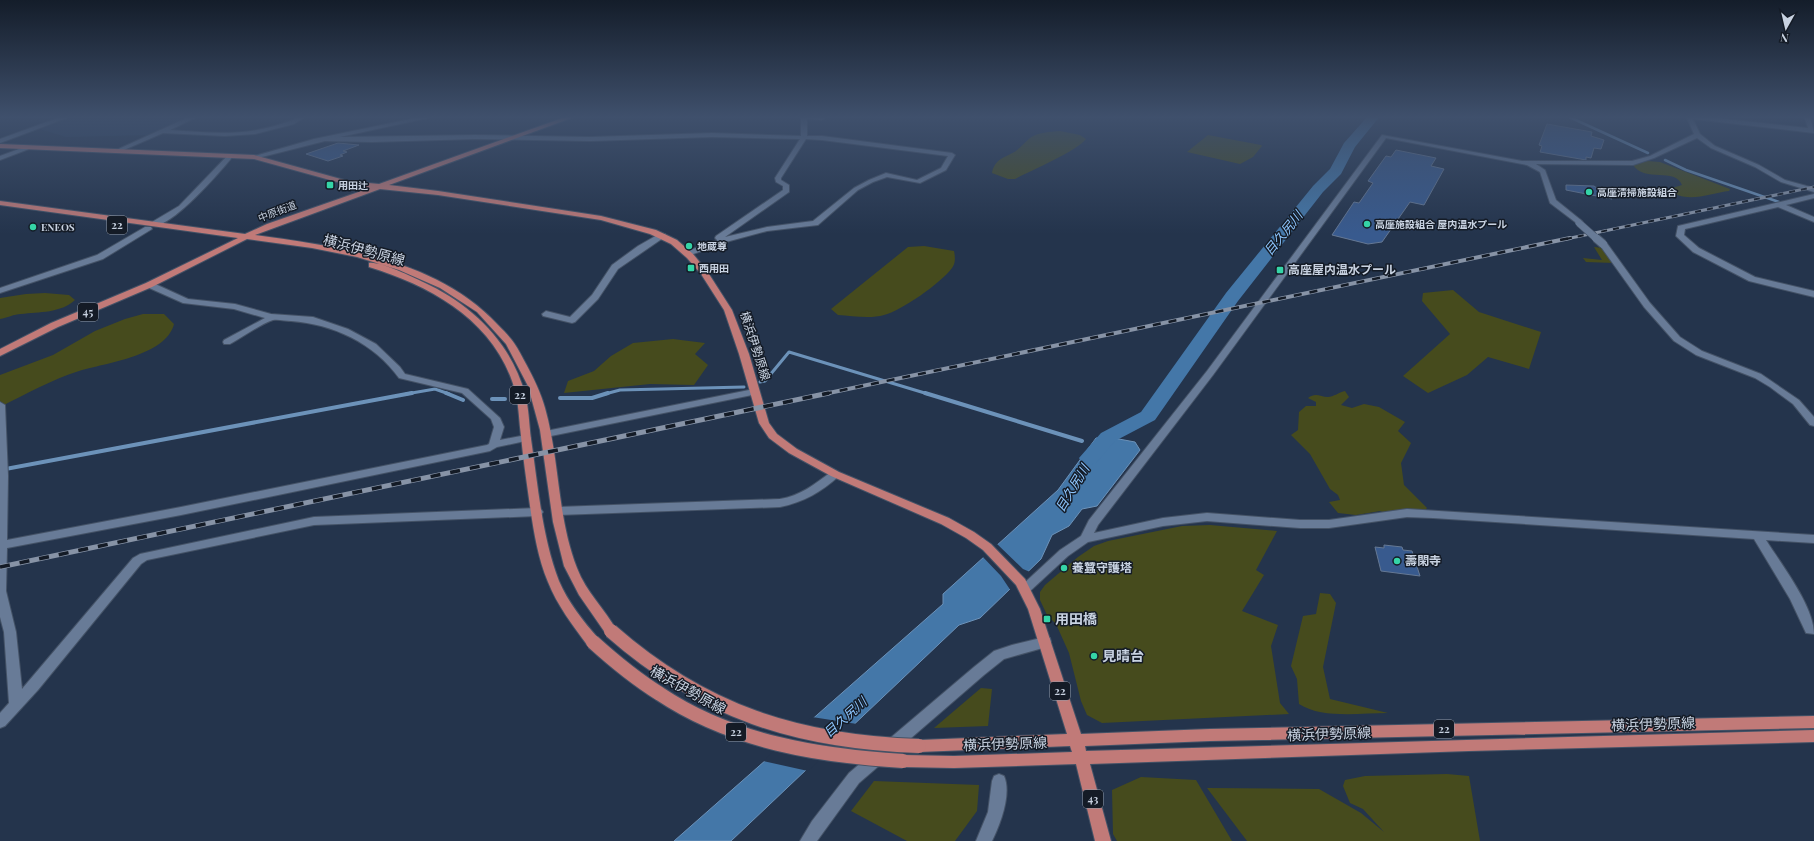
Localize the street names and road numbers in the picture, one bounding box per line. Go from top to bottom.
street label: 中原街道 [256,197,298,225]
road number: 22 [107,216,127,234]
street label: 横浜伊勢原線 [321,229,407,270]
road number: 45 [78,303,98,321]
street label: 横浜伊勢原線 [737,309,775,382]
road number: 22 [510,386,530,404]
street label: 横浜伊勢原線 [647,661,730,718]
road number: 22 [1050,682,1070,700]
street label: 横浜伊勢原線 [1611,713,1695,734]
road number: 22 [1434,720,1454,738]
road number: 22 [726,723,746,741]
street label: 横浜伊勢原線 [1287,723,1371,744]
street label: 横浜伊勢原線 [963,733,1047,754]
road number: 43 [1083,790,1103,808]

